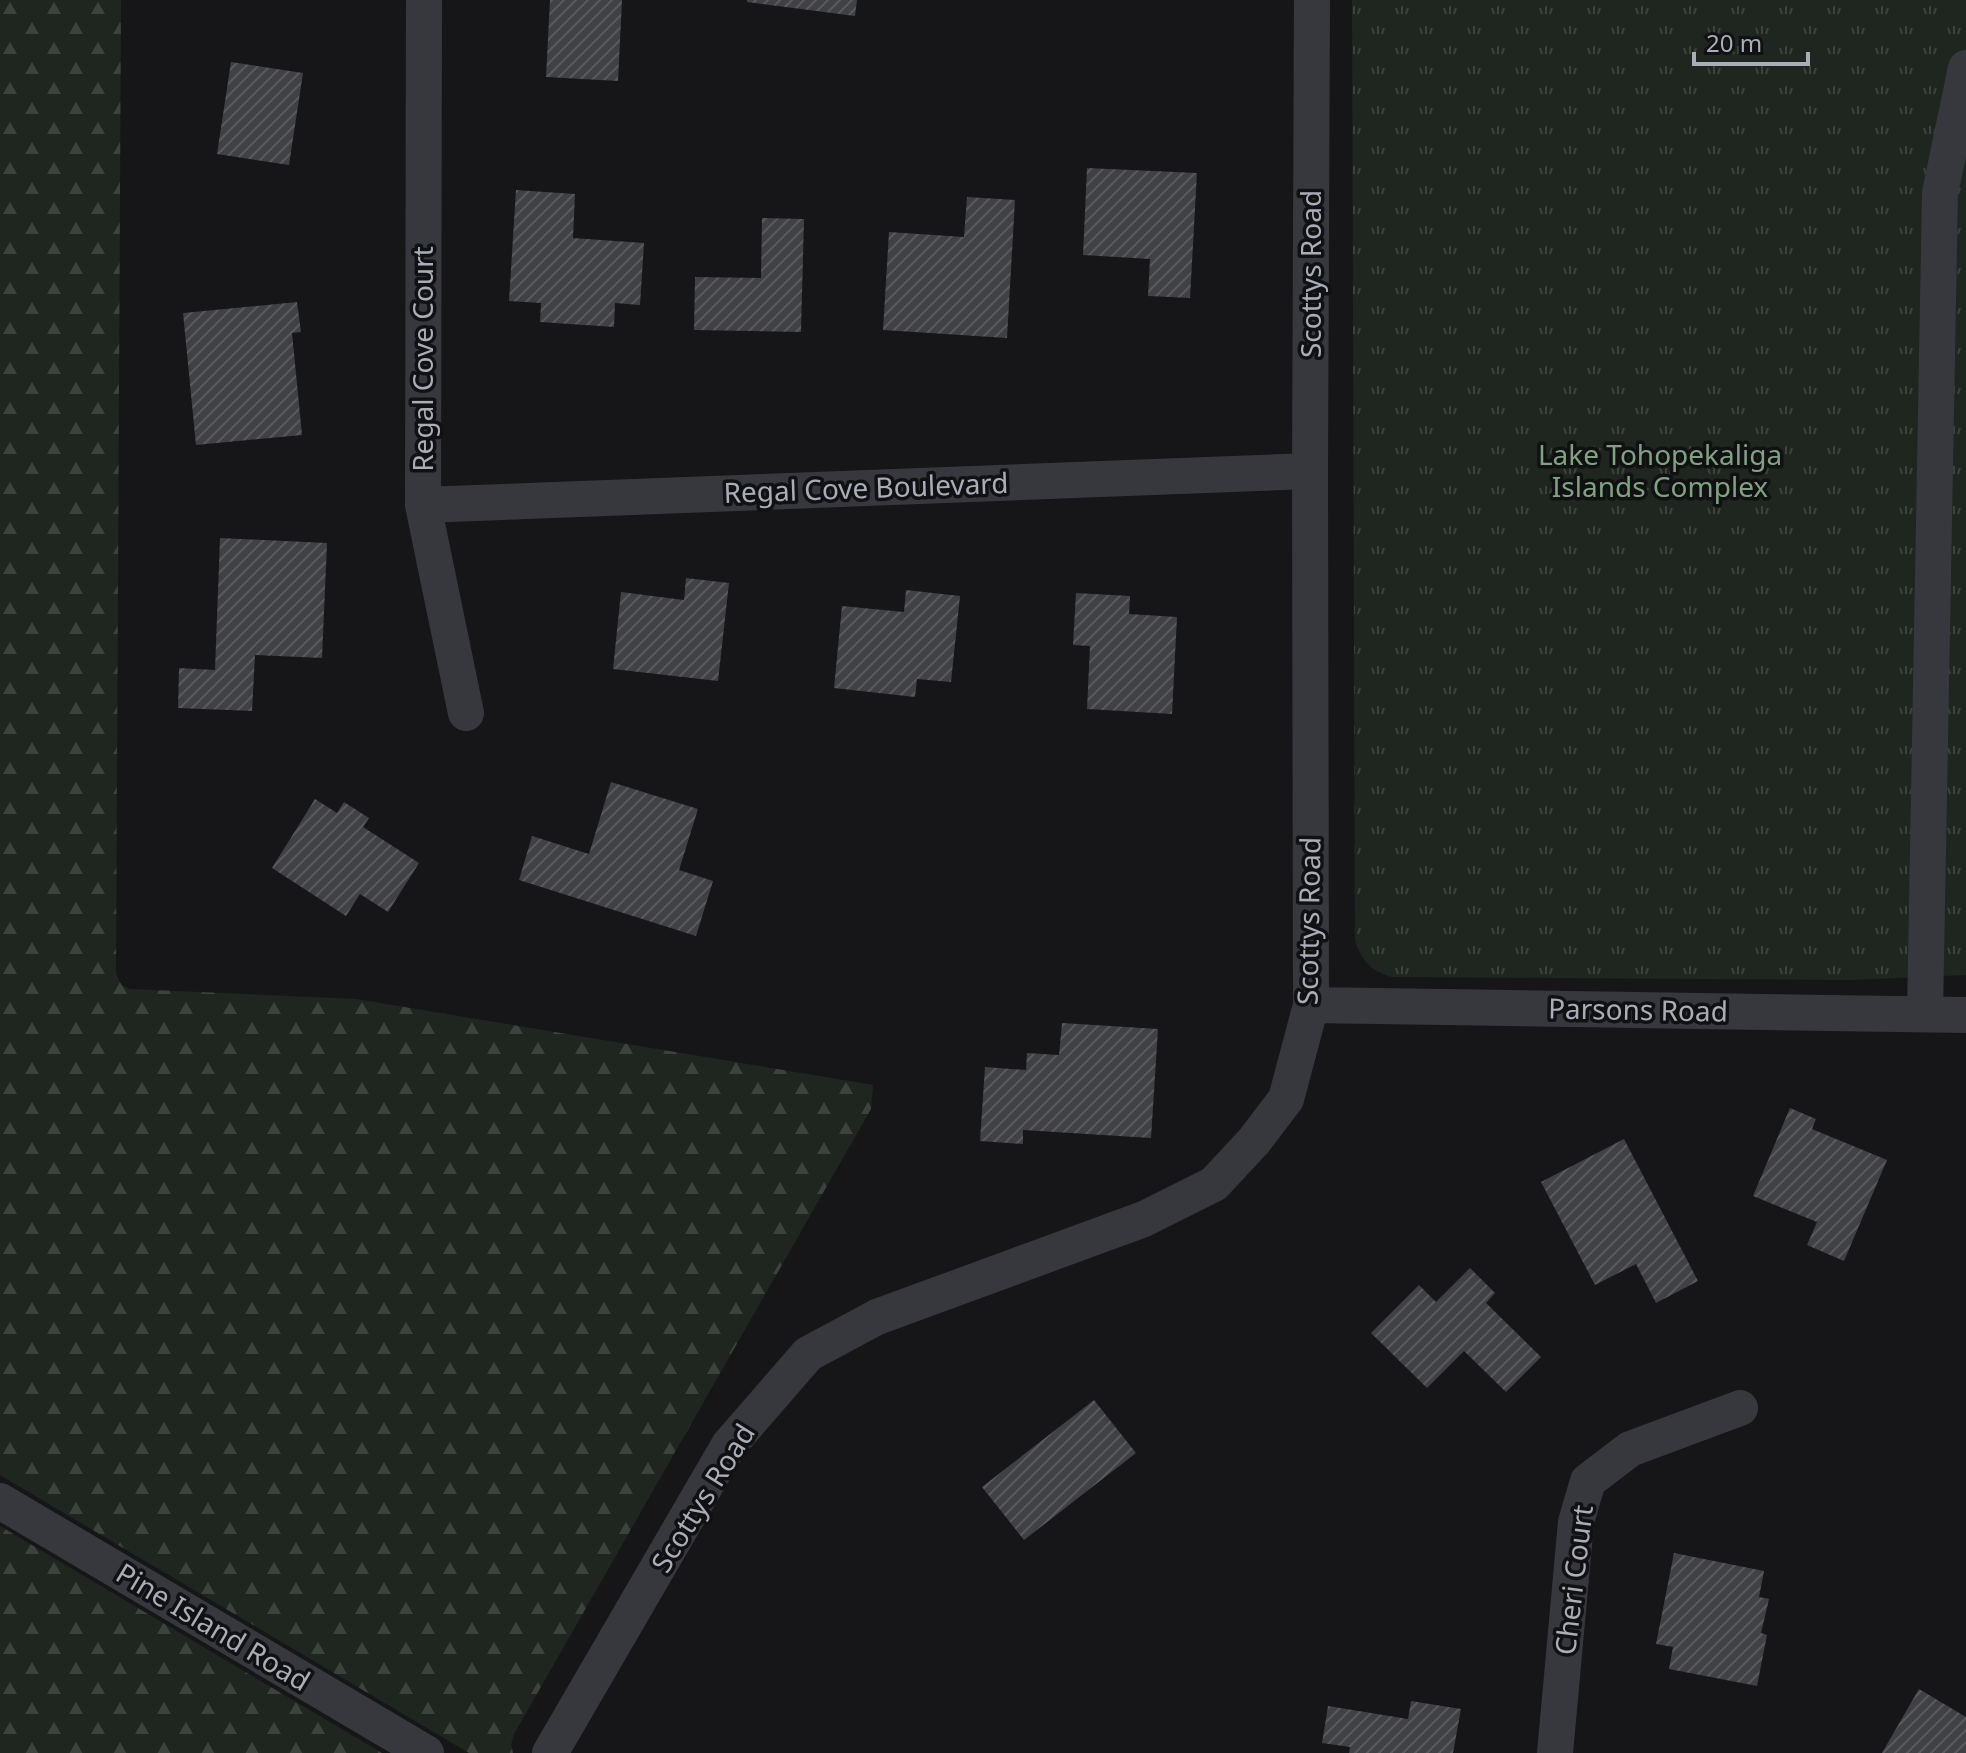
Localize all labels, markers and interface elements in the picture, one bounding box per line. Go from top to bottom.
scale bar [1694,16,1808,66]
text: 20 m [1706,26,1762,59]
street label: Scottys Road [1291,190,1329,358]
street label: Regal Cove Court [403,246,441,472]
park label: Lake Tohopekaliga Islands Complex [1538,435,1782,505]
street label: Regal Cove Boulevard [723,463,1009,511]
street label: Scottys Road [1288,837,1328,1005]
street label: Parsons Road [1548,988,1728,1030]
street label: Scottys Road [641,1416,763,1579]
street label: Cheri Court [1545,1503,1601,1657]
street label: Pine Island Road [110,1553,317,1699]

